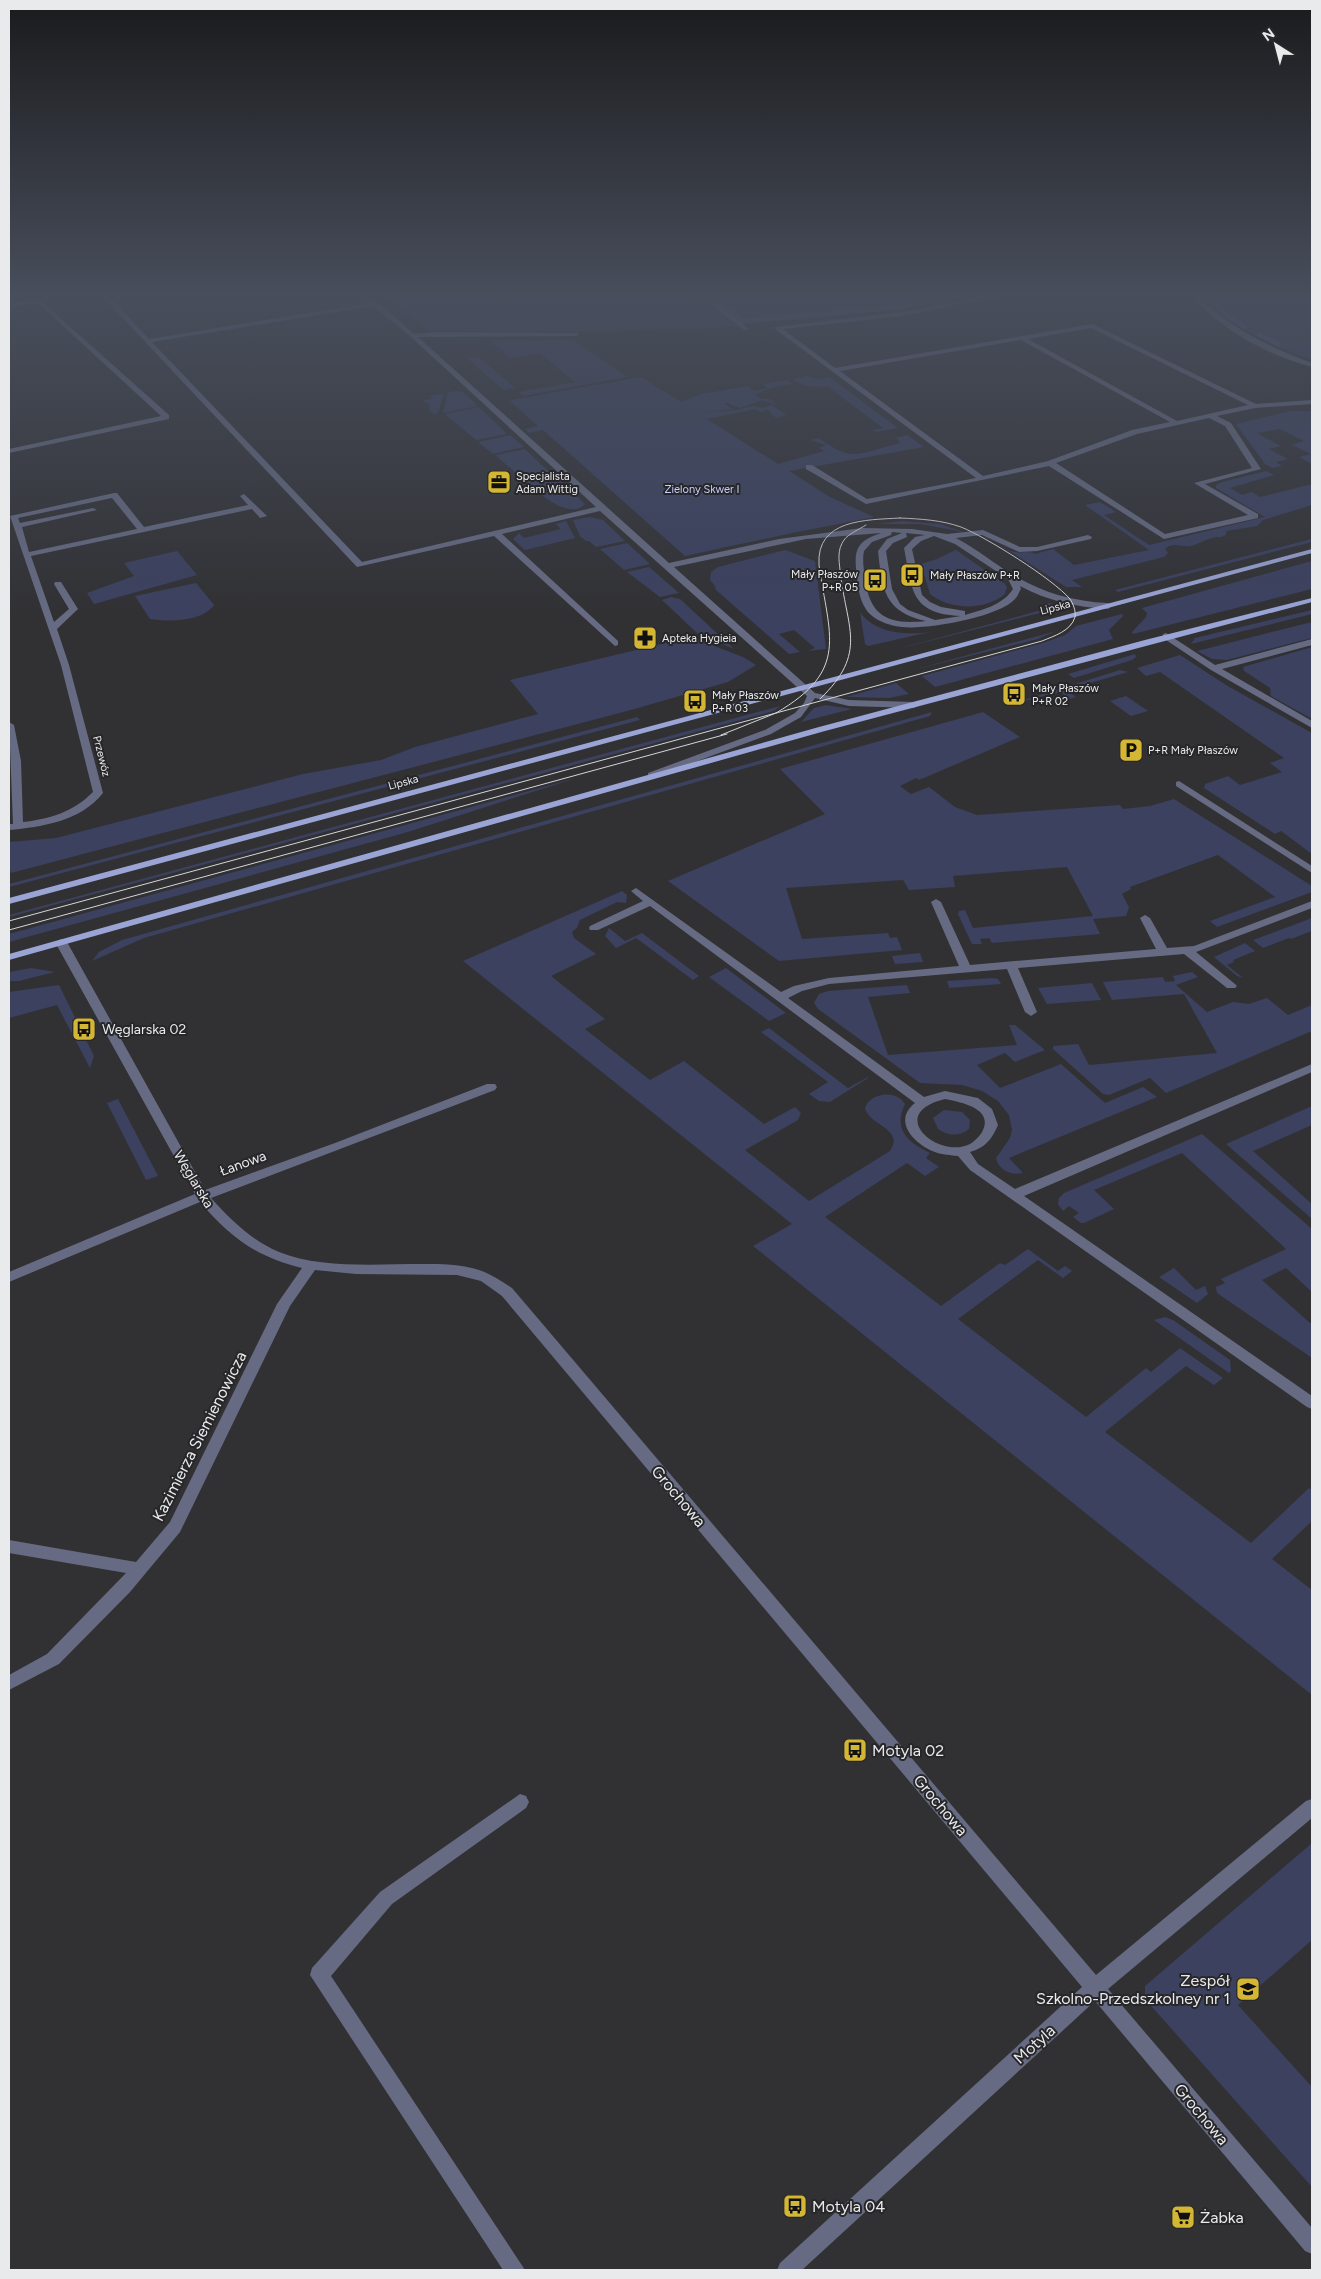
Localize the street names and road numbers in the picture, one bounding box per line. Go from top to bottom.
street label: Lipska [1039,597,1072,618]
street label: Przewóz [90,734,113,778]
street label: Lipska [387,772,420,793]
street label: Węglarska [170,1147,217,1211]
street label: Łanowa [218,1147,269,1180]
street label: Kazimierza Siemienowicza [148,1348,251,1524]
street label: Grochowa [648,1462,710,1531]
street label: Grochowa [910,1771,972,1840]
street label: Motyla [1010,2021,1059,2068]
street label: Grochowa [1171,2080,1233,2149]

